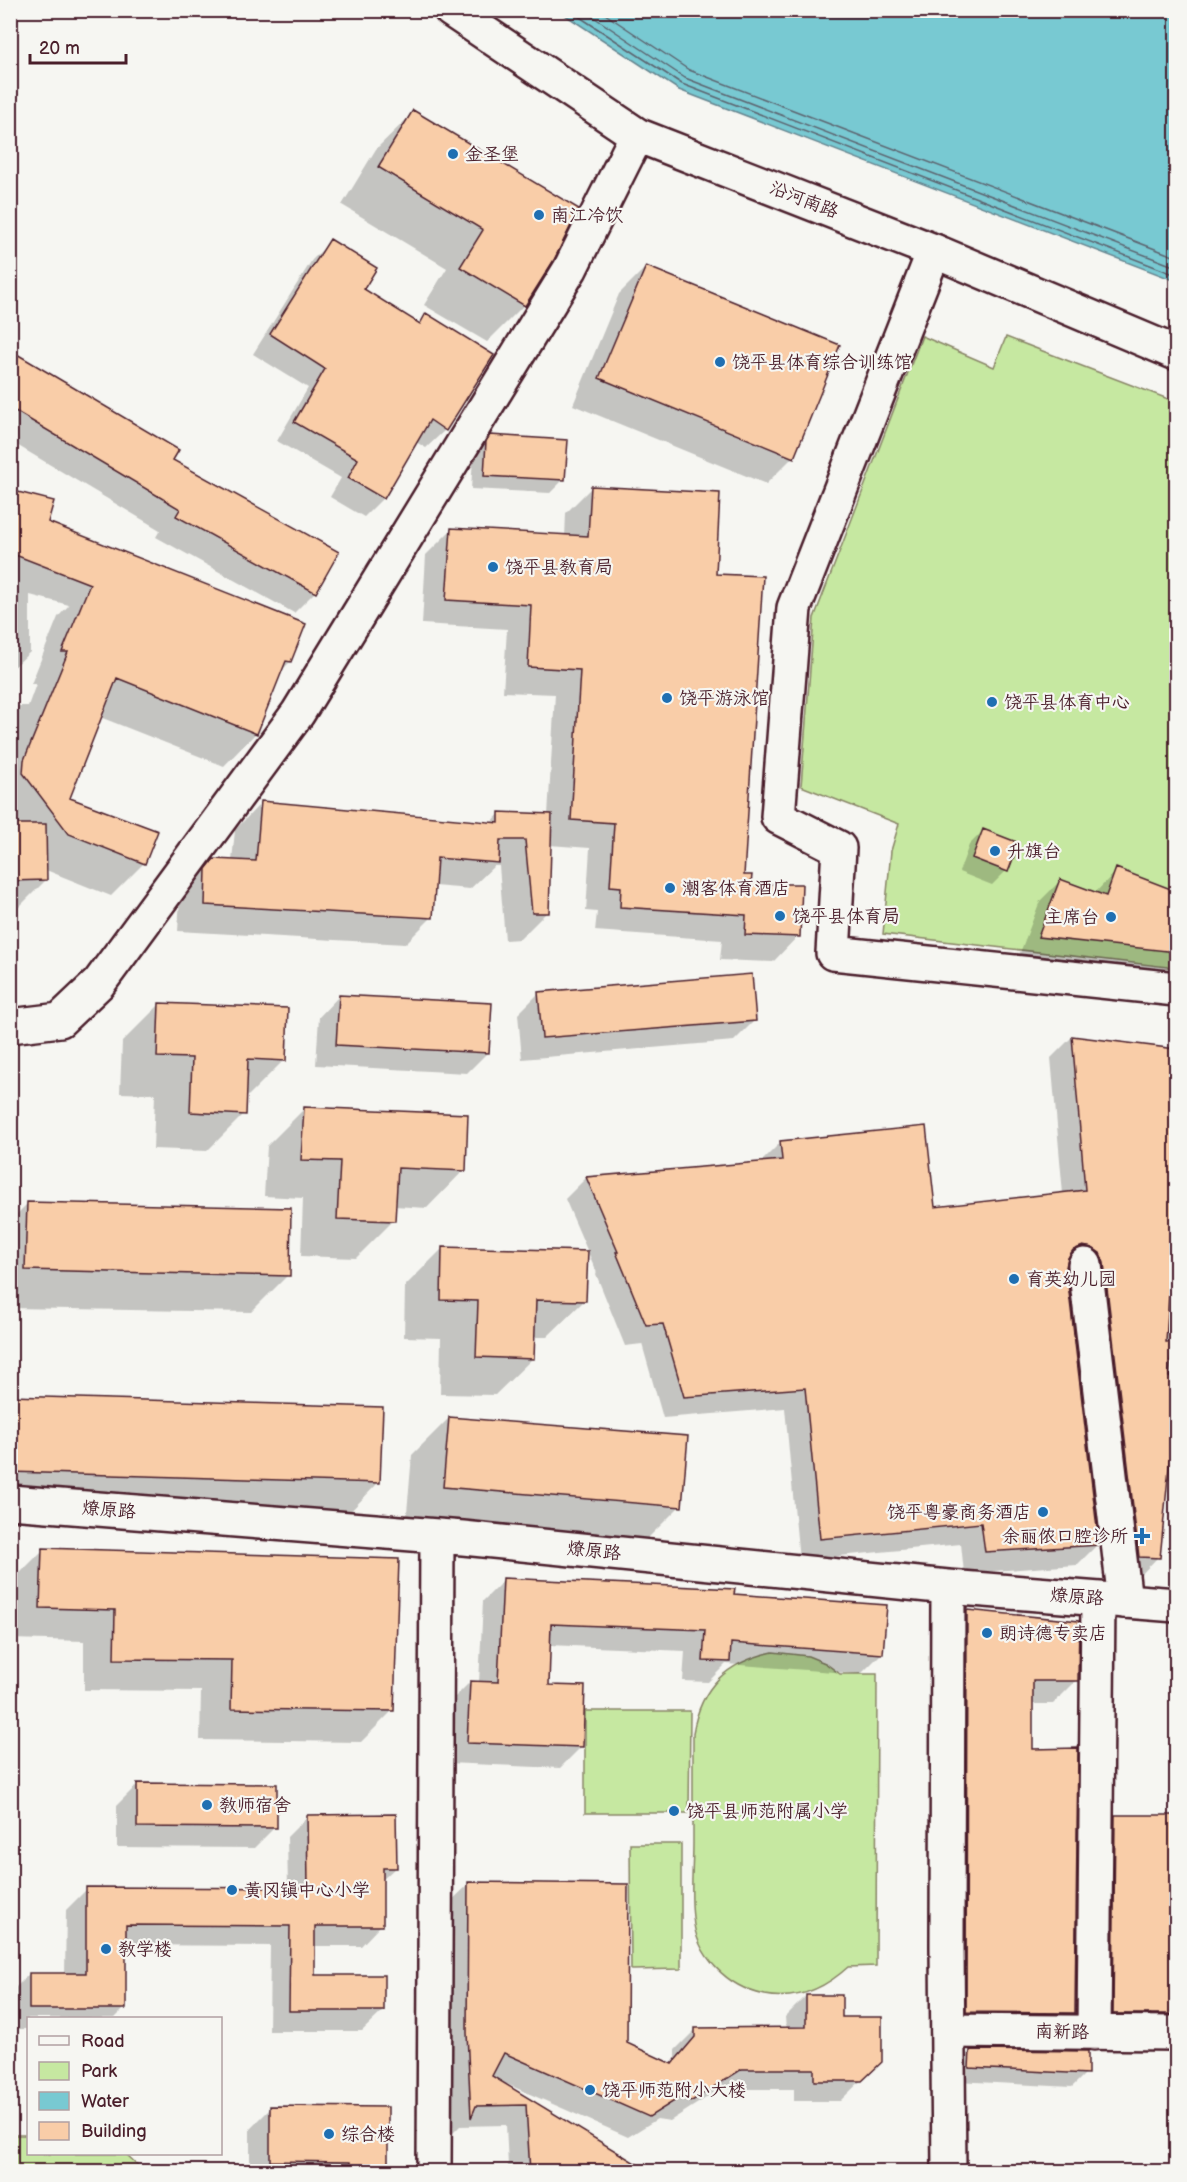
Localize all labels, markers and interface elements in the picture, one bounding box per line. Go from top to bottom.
scale bar [30,27,126,65]
text: 20 m [39,38,80,59]
place label: 金圣堡 [465,144,519,165]
marker: 金圣堡 [446,147,460,161]
street label: 沿河南路 [767,177,841,223]
place label: 南江冷饮 [551,205,623,226]
marker: 南江冷饮 [532,208,546,222]
place label: 饶平县体育综合训练馆 [732,352,912,373]
marker: 饶平县体育综合训练馆 [713,355,727,369]
place label: 饶平县教育局 [505,557,613,578]
marker: 饶平县教育局 [486,560,500,574]
place label: 饶平游泳馆 [679,688,769,709]
marker: 饶平游泳馆 [660,691,674,705]
place label: 饶平县体育中心 [1004,692,1130,713]
marker: 饶平县体育中心 [985,695,999,709]
place label: 升旗台 [1007,841,1061,862]
marker: 升旗台 [988,844,1002,858]
place label: 潮客体育酒店 [682,878,790,899]
marker: 潮客体育酒店 [663,881,677,895]
place label: 饶平县体育局 [792,906,900,927]
place label: 主席台 [1045,907,1099,928]
marker: 饶平县体育局 [773,909,787,923]
marker: 主席台 [1104,910,1118,924]
place label: 育英幼儿园 [1026,1269,1116,1290]
marker: 育英幼儿园 [1007,1272,1021,1286]
street label: 燎原路 [81,1497,137,1523]
place label: 饶平粤豪商务酒店 [887,1502,1031,1523]
marker: 饶平粤豪商务酒店 [1036,1505,1050,1519]
place label: 余丽侬口腔诊所 [1002,1526,1128,1547]
marker: 余丽侬口腔诊所 [1133,1527,1151,1545]
street label: 燎原路 [566,1538,622,1564]
street label: 燎原路 [1049,1585,1105,1609]
place label: 朗诗德专卖店 [999,1623,1107,1644]
marker: 朗诗德专卖店 [980,1626,994,1640]
place label: 教师宿舍 [219,1795,291,1816]
marker: 教师宿舍 [200,1798,214,1812]
place label: 饶平县师范附属小学 [686,1801,848,1822]
marker: 饶平县师范附属小学 [667,1804,681,1818]
place label: 黄冈镇中心小学 [244,1880,370,1901]
marker: 黄冈镇中心小学 [225,1883,239,1897]
place label: 教学楼 [118,1939,172,1960]
marker: 教学楼 [99,1942,113,1956]
legend [27,2017,222,2155]
street label: 南新路 [1035,2021,1089,2043]
text: Road [81,2031,125,2052]
text: Park [81,2061,117,2082]
place label: 饶平师范附小大楼 [602,2080,746,2101]
marker: 饶平师范附小大楼 [583,2083,597,2097]
text: Water [81,2091,129,2112]
text: Building [81,2121,147,2142]
place label: 综合楼 [341,2124,395,2145]
marker: 综合楼 [322,2127,336,2141]

